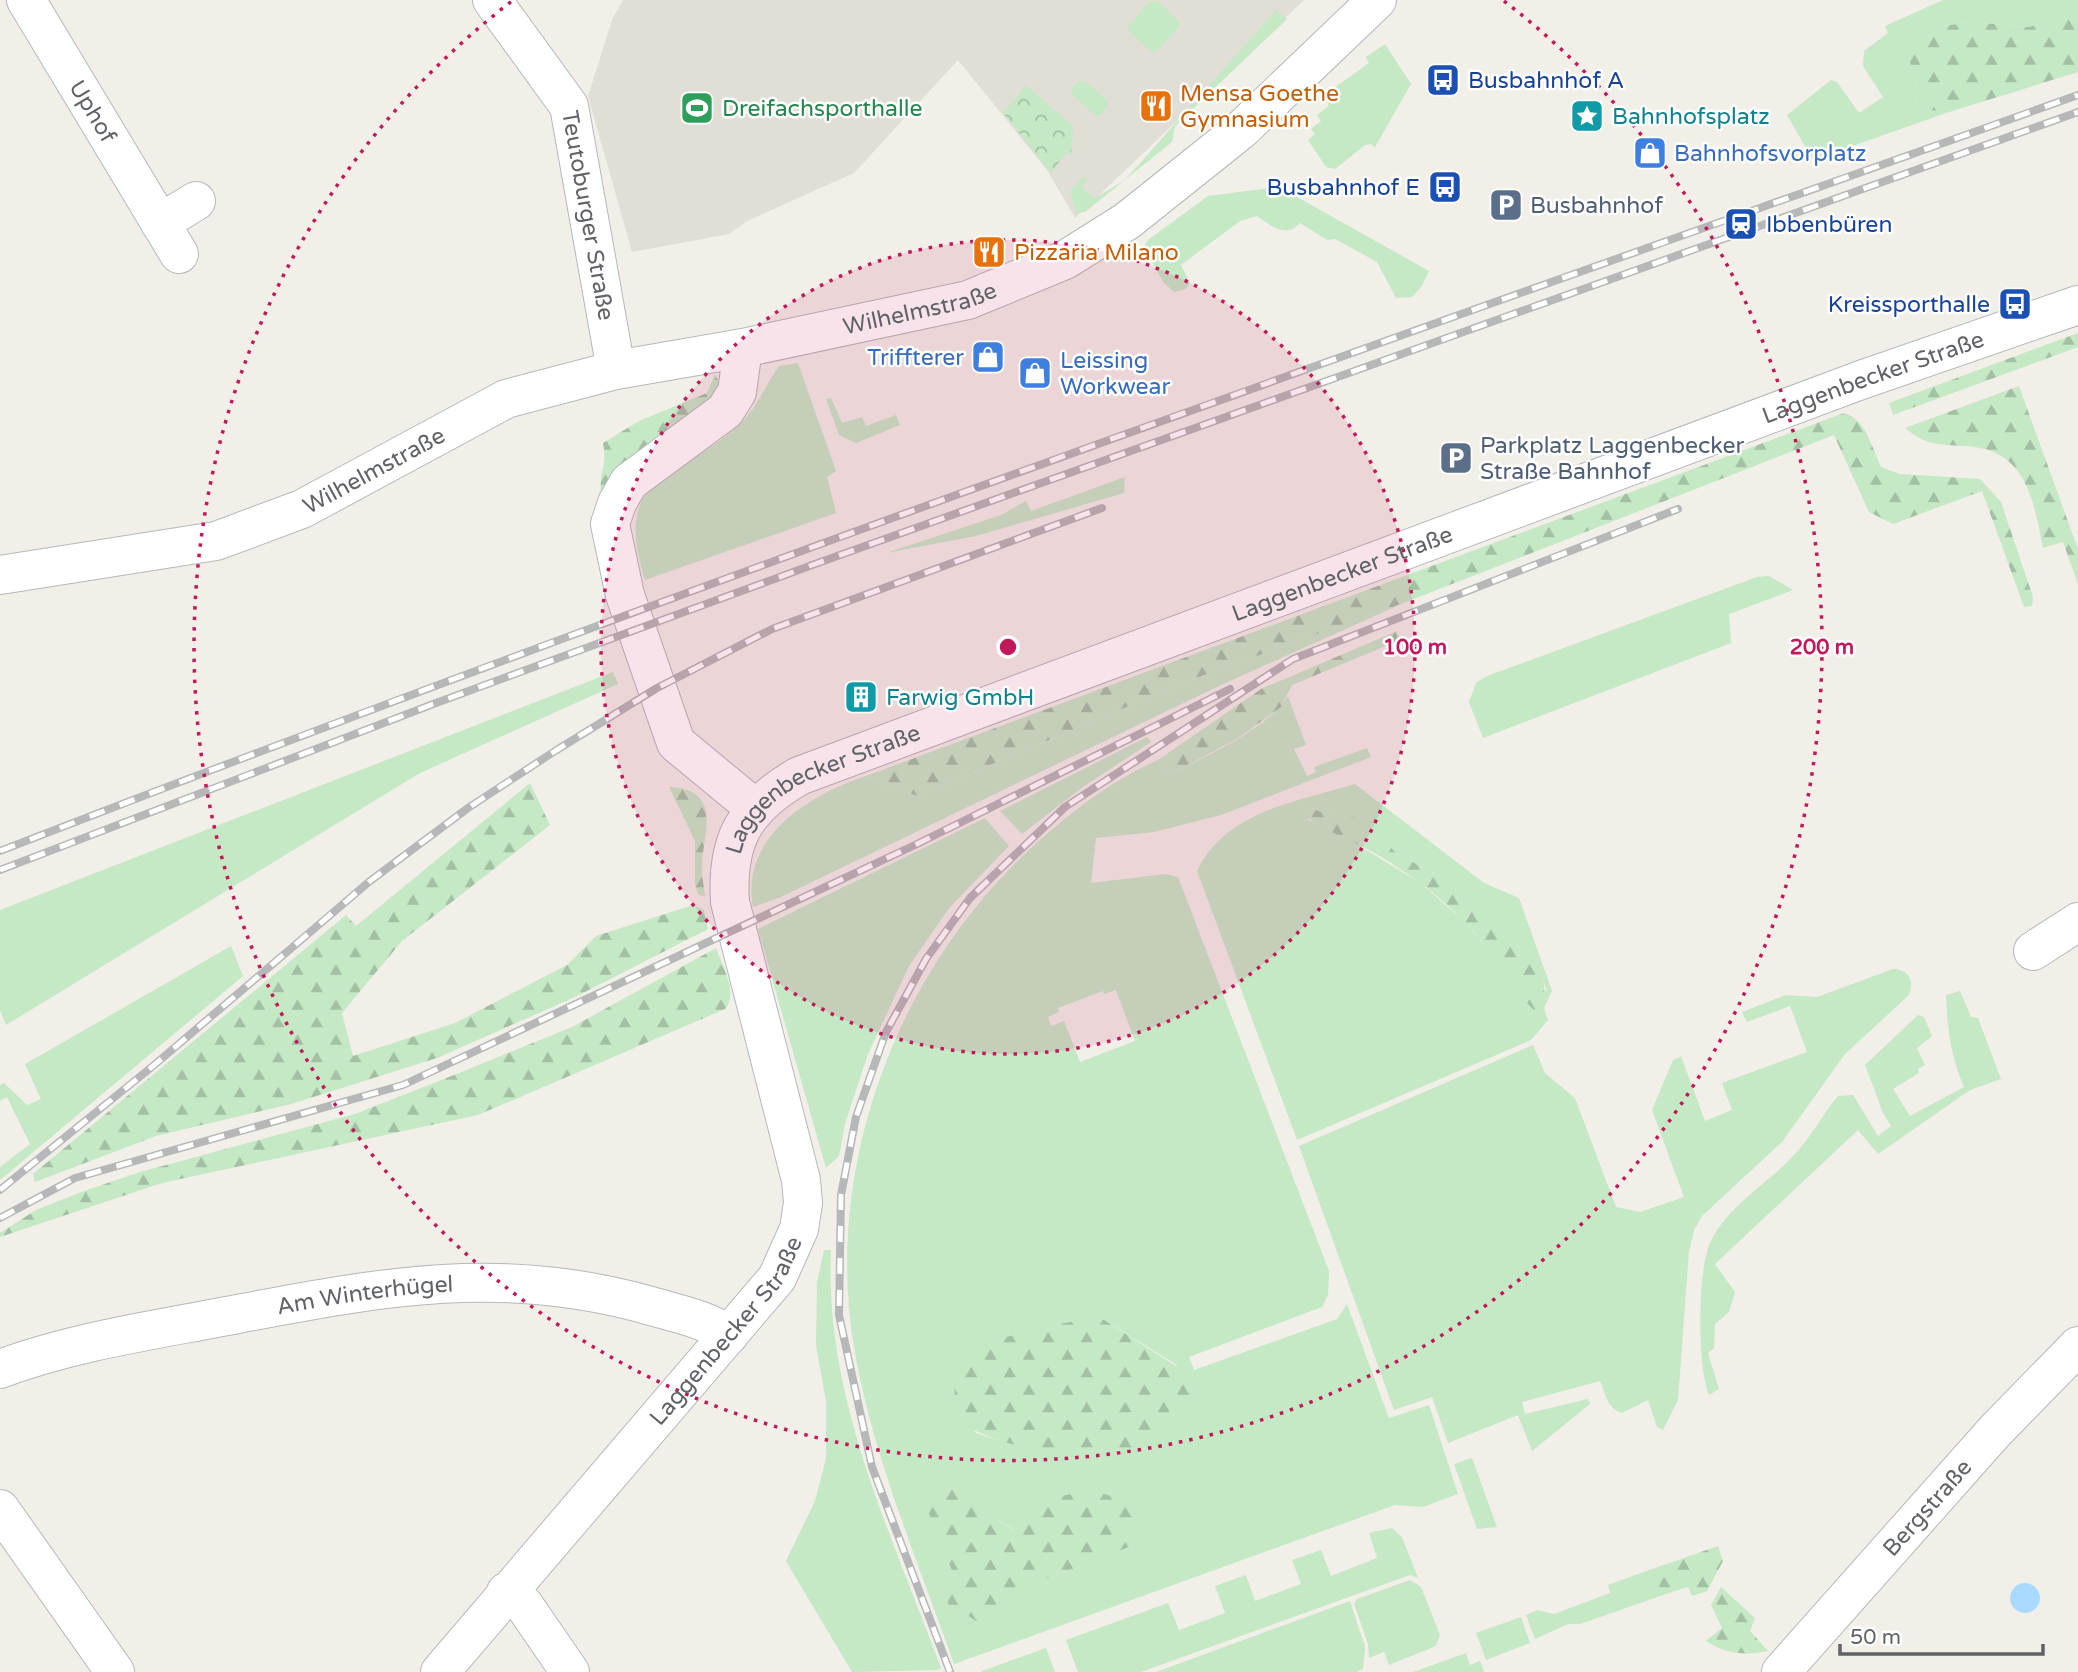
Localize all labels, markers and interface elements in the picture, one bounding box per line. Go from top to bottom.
bus stop icon: Busbahnhof A [1424,61,1462,99]
place label: Busbahnhof A [1468,67,1624,95]
street label: Uphof [63,75,122,148]
place label: Mensa Goethe Gymnasium [1180,80,1339,134]
restaurant icon: Mensa Goethe Gymnasium [1137,87,1175,125]
sports icon: Dreifachsporthalle [678,89,716,127]
place label: Dreifachsporthalle [722,95,922,123]
place icon: Bahnhofsplatz [1568,97,1606,135]
place label: Bahnhofsplatz [1612,103,1770,131]
street label: Teutoburger Straße [555,108,620,323]
shop icon: Bahnhofsvorplatz [1631,134,1669,172]
place label: Bahnhofsvorplatz [1674,140,1866,168]
bus stop icon: Busbahnhof E [1426,168,1464,206]
place label: Busbahnhof E [1266,174,1420,202]
parking icon: Busbahnhof [1487,186,1525,224]
place label: Busbahnhof [1530,192,1663,220]
station icon: Ibbenbüren [1722,205,1760,243]
place label: Ibbenbüren [1766,211,1892,239]
restaurant icon: Pizzaria Milano [970,233,1008,271]
place label: Pizzaria Milano [1014,239,1179,267]
street label: Wilhelmstraße [841,277,1001,341]
bus stop icon: Kreissporthalle [1996,285,2034,323]
place label: Kreissporthalle [1828,291,1990,319]
street label: Laggenbecker Straße [1758,326,1988,431]
shop icon: Triffterer [969,338,1007,376]
place label: Triffterer [867,344,964,372]
place label: Leissing Workwear [1060,347,1171,401]
shop icon: Leissing Workwear [1016,354,1054,392]
street label: Wilhelmstraße [299,422,450,521]
place label: Parkplatz Laggenbecker Straße Bahnhof [1480,432,1745,486]
parking icon: Parkplatz Laggenbecker Straße Bahnhof [1437,439,1475,477]
street label: Laggenbecker Straße [1228,521,1457,628]
centre of rings [996,635,1020,659]
text: 100 m [1383,635,1447,660]
text: 200 m [1790,635,1854,660]
building icon: Farwig GmbH [842,678,880,716]
place label: Farwig GmbH [886,684,1035,712]
street label: Laggenbecker Straße [720,719,924,858]
street label: Laggenbecker Straße [644,1232,809,1432]
street label: Am Winterhügel [274,1270,454,1321]
street label: Bergstraße [1877,1454,1978,1562]
scale bar [1840,1612,2043,1656]
text: 50 m [1850,1625,1901,1650]

